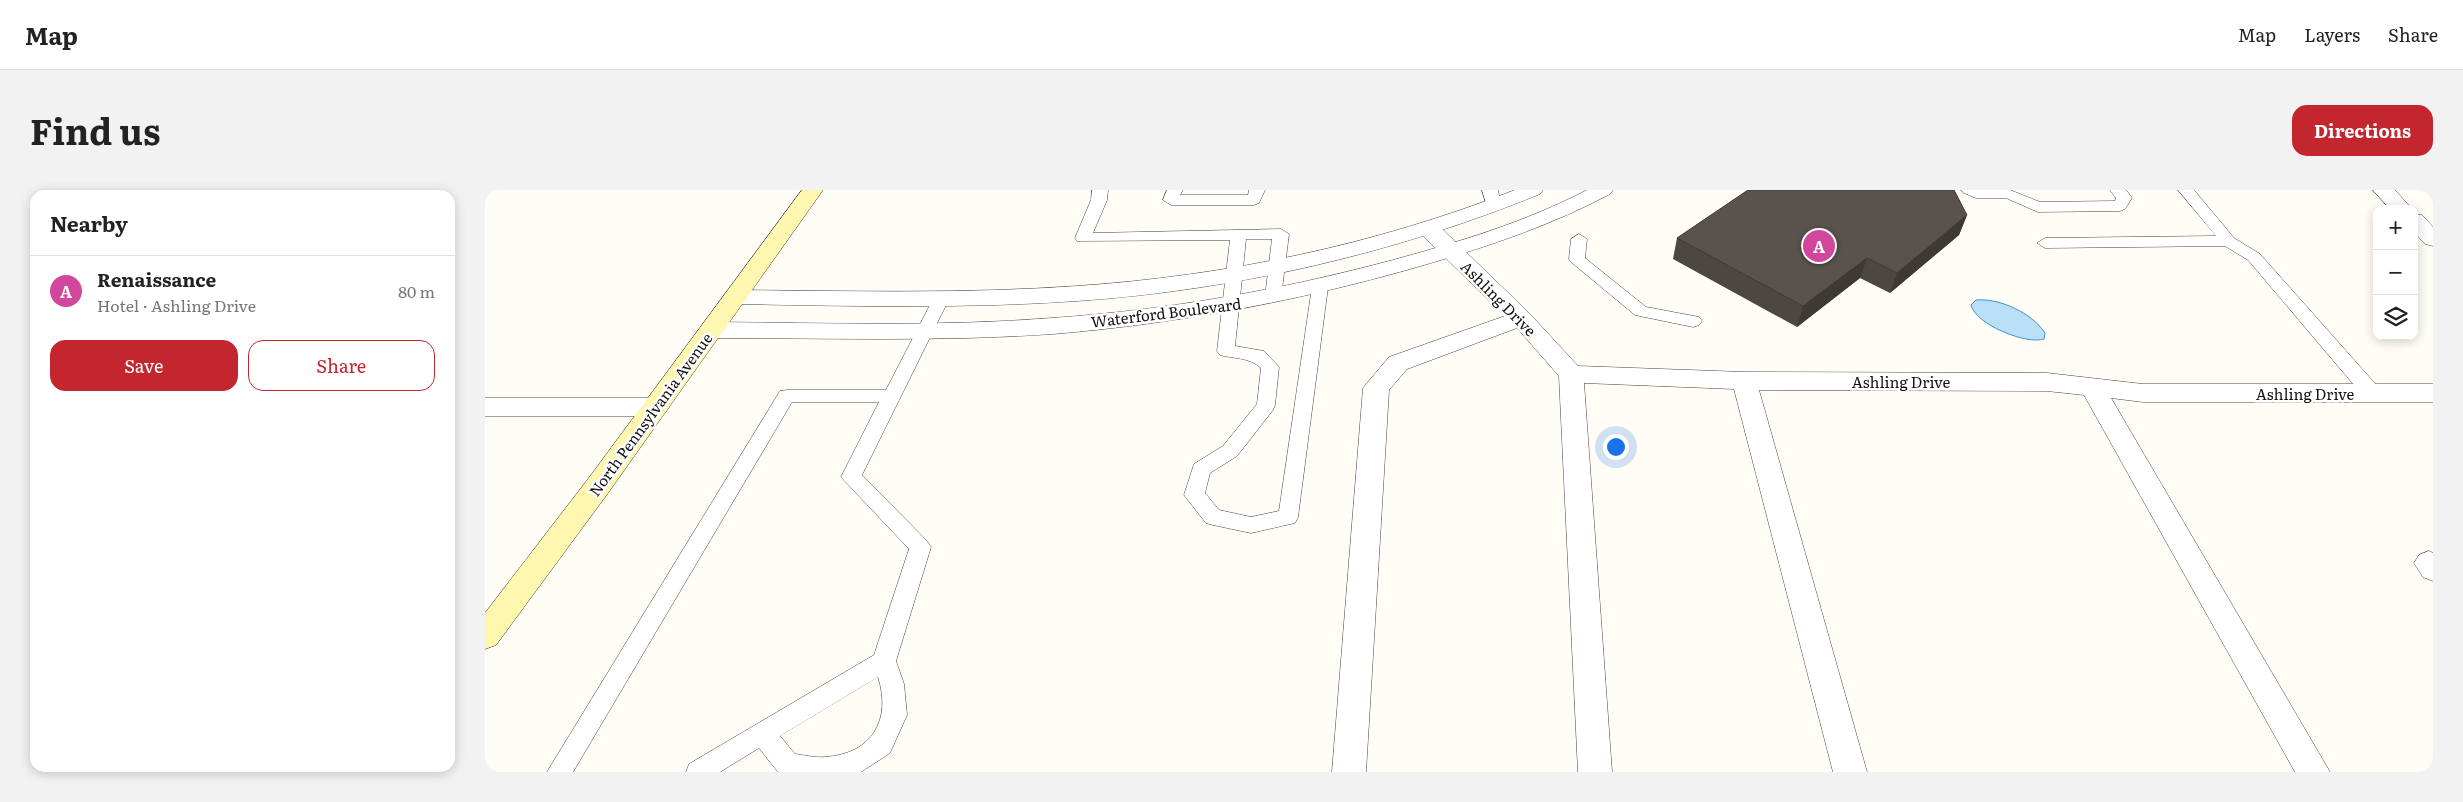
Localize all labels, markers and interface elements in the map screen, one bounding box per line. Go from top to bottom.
text: Map [25,17,78,52]
text: Map [2238,21,2276,48]
text: Layers [2304,21,2360,48]
text: Share [2388,21,2438,48]
text: Find us [30,104,160,156]
button: Directions [2292,105,2433,156]
map controls [2373,205,2418,340]
button: + [2373,205,2418,250]
text: Nearby [50,207,128,238]
pin: A [1803,227,1835,265]
button: − [2373,250,2418,295]
street label: Ashling Drive [1456,255,1542,341]
text: Renaissance [97,265,216,293]
text: A [60,279,72,303]
text: 80 m [398,279,435,303]
street label: Waterford Boulevard [1090,291,1242,333]
text: Hotel · Ashling Drive [97,293,256,317]
button: layers [2373,295,2418,340]
street label: North Pennsylvania Avenue [583,327,717,501]
button: Save [50,340,238,391]
button: Share [248,340,435,391]
street label: Ashling Drive [1852,370,1950,393]
street label: Ashling Drive [2256,382,2354,405]
your location [1603,434,1629,460]

